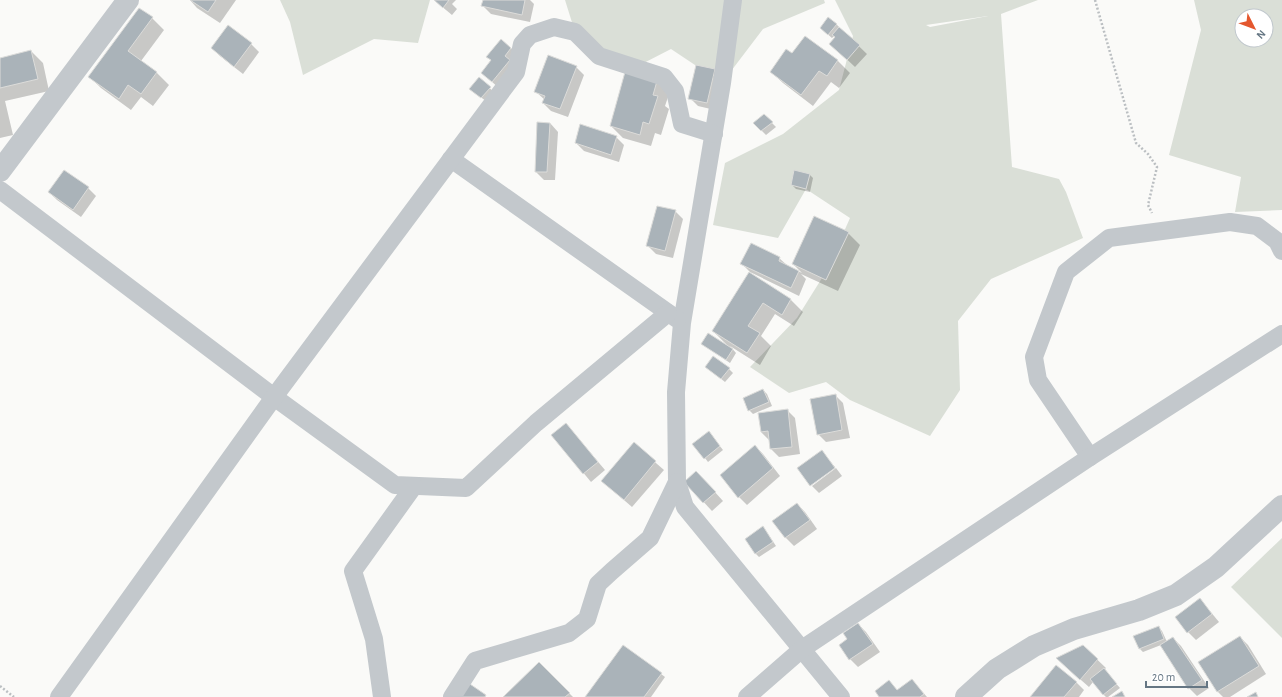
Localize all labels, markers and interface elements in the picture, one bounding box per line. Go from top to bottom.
north arrow [1234,8,1274,48]
text: N [1254,28,1268,41]
scale bar [1146,663,1207,689]
text: 20 m [1152,671,1175,683]

